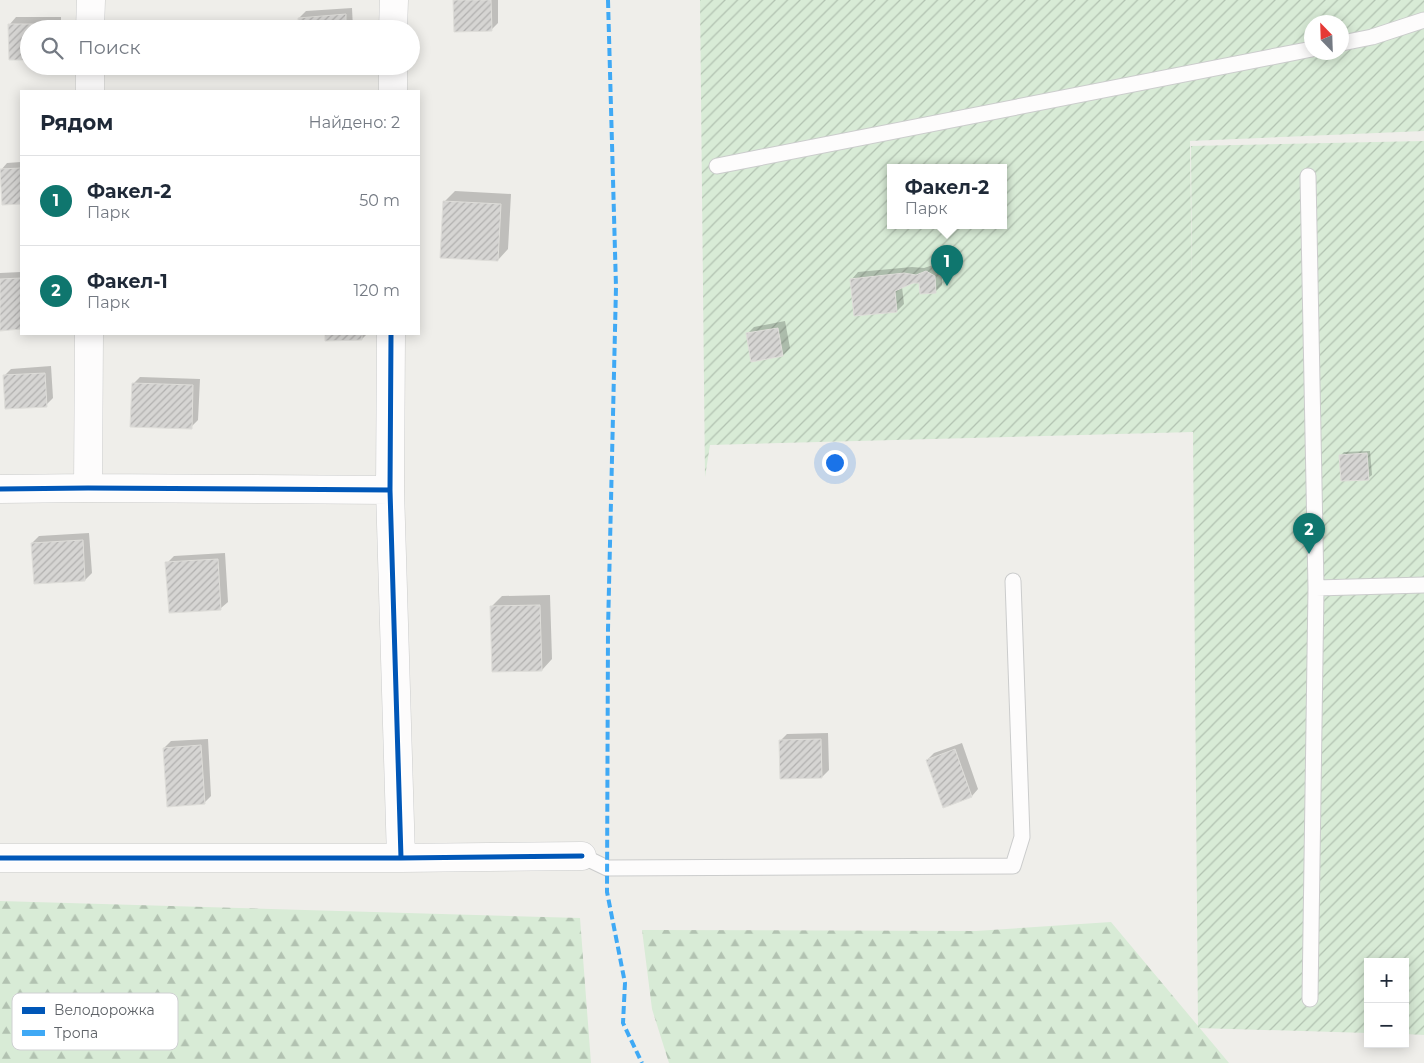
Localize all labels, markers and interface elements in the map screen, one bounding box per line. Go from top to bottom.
north arrow [1304,15,1349,60]
search box [20,20,420,75]
icon: search [38,34,66,62]
text: Поиск [78,36,141,59]
text: Рядом [40,110,113,135]
text: Найдено: 2 [309,113,400,132]
popup [887,164,1007,229]
text: Факел-2 [905,176,989,199]
text: Факел-2 [87,180,171,203]
text: 1 [53,191,59,210]
text: 50 m [359,191,400,210]
text: Парк [905,199,948,218]
text: Парк [87,203,130,222]
pin: 1 [931,245,963,286]
text: Факел-1 [87,270,168,293]
text: 2 [51,281,61,300]
text: 120 m [353,281,400,300]
text: Парк [87,293,130,312]
your location [822,450,848,476]
pin: 2 [1293,513,1325,554]
map controls [1364,958,1409,1048]
button: + [1364,958,1409,1003]
legend [12,993,178,1050]
text: Велодорожка [54,1001,155,1019]
button: − [1364,1003,1409,1048]
text: Тропа [54,1024,98,1042]

